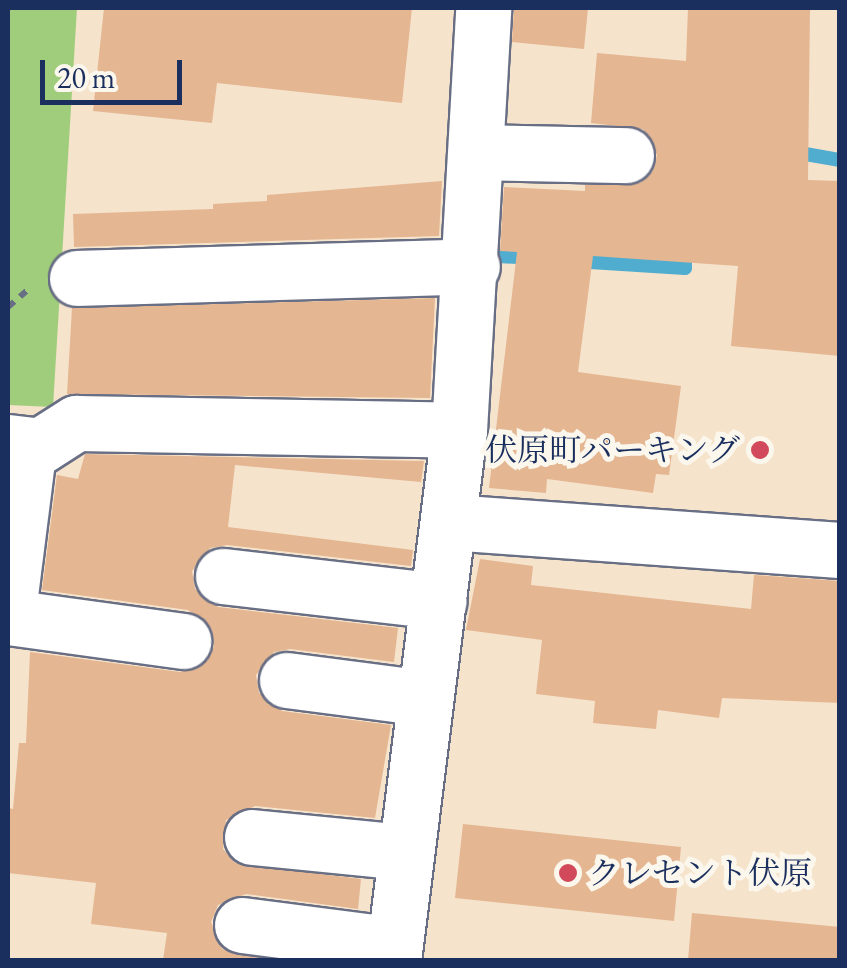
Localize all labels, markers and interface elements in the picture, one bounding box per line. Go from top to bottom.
scale bar [45,40,188,102]
text: 20 m [57,58,115,97]
place label: 伏原町パーキング [484,431,740,469]
marker: 伏原町パーキング [749,439,771,461]
place label: クレセント伏原 [588,854,812,892]
marker: クレセント伏原 [557,862,579,884]

